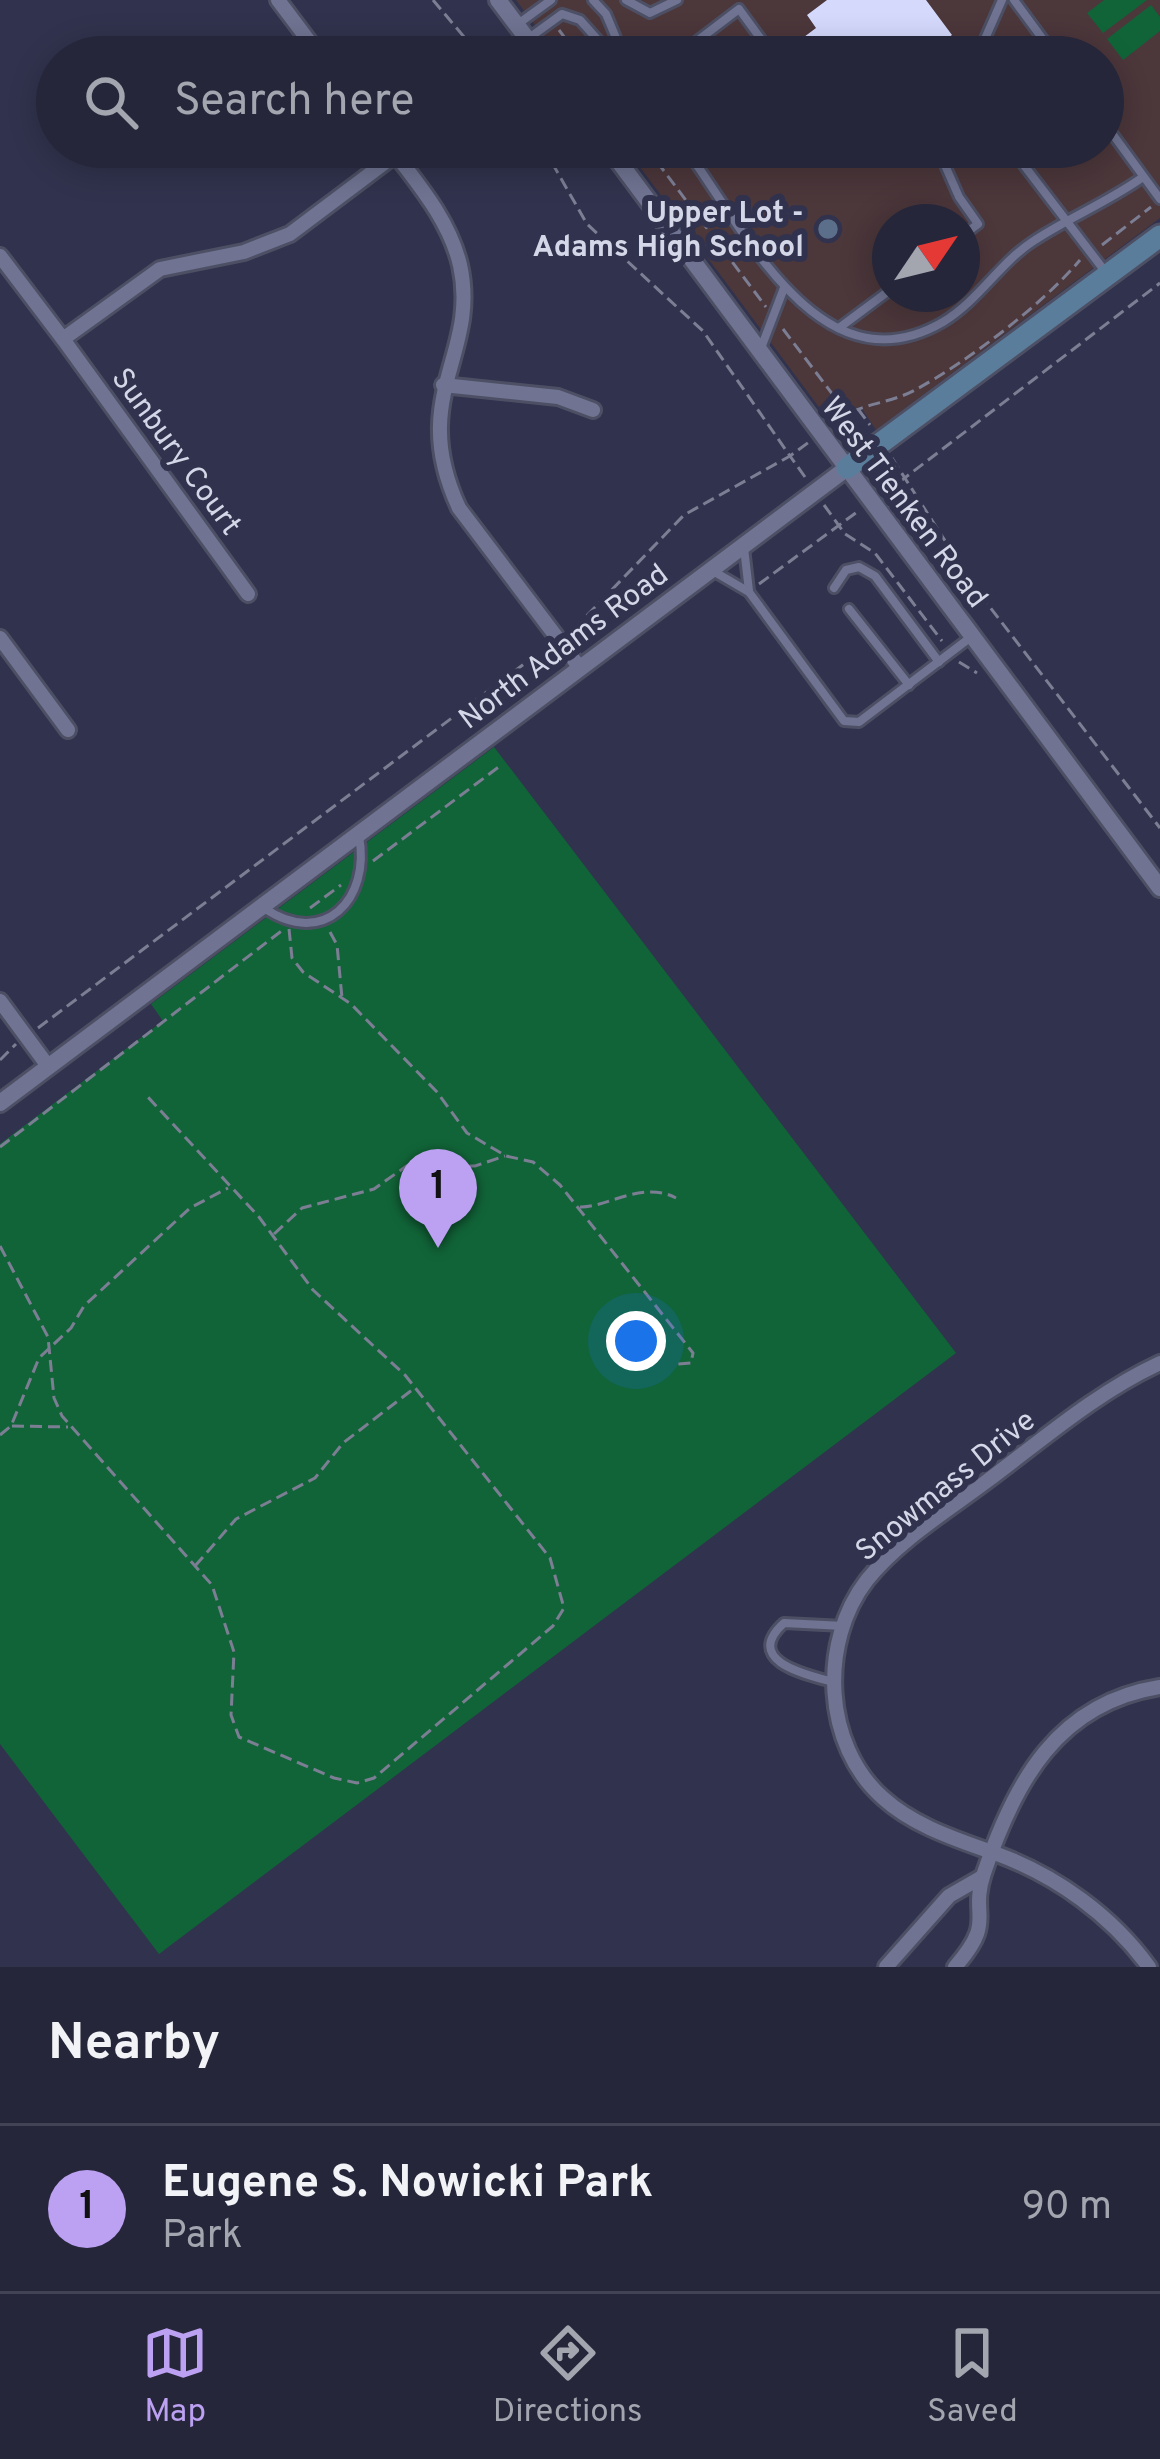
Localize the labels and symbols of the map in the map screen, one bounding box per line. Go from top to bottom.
place label: Upper Lot - Adams High School [532,196,804,267]
north arrow [872,204,980,312]
marker: Upper Lot - Adams High School [815,216,841,242]
street label: Sunbury Court [102,362,248,543]
street label: West Tienken Road [812,391,994,616]
street label: North Adams Road [453,557,676,739]
pin: 1 [399,1149,477,1248]
your location [606,1311,666,1371]
street label: Snowmass Drive [849,1403,1044,1571]

